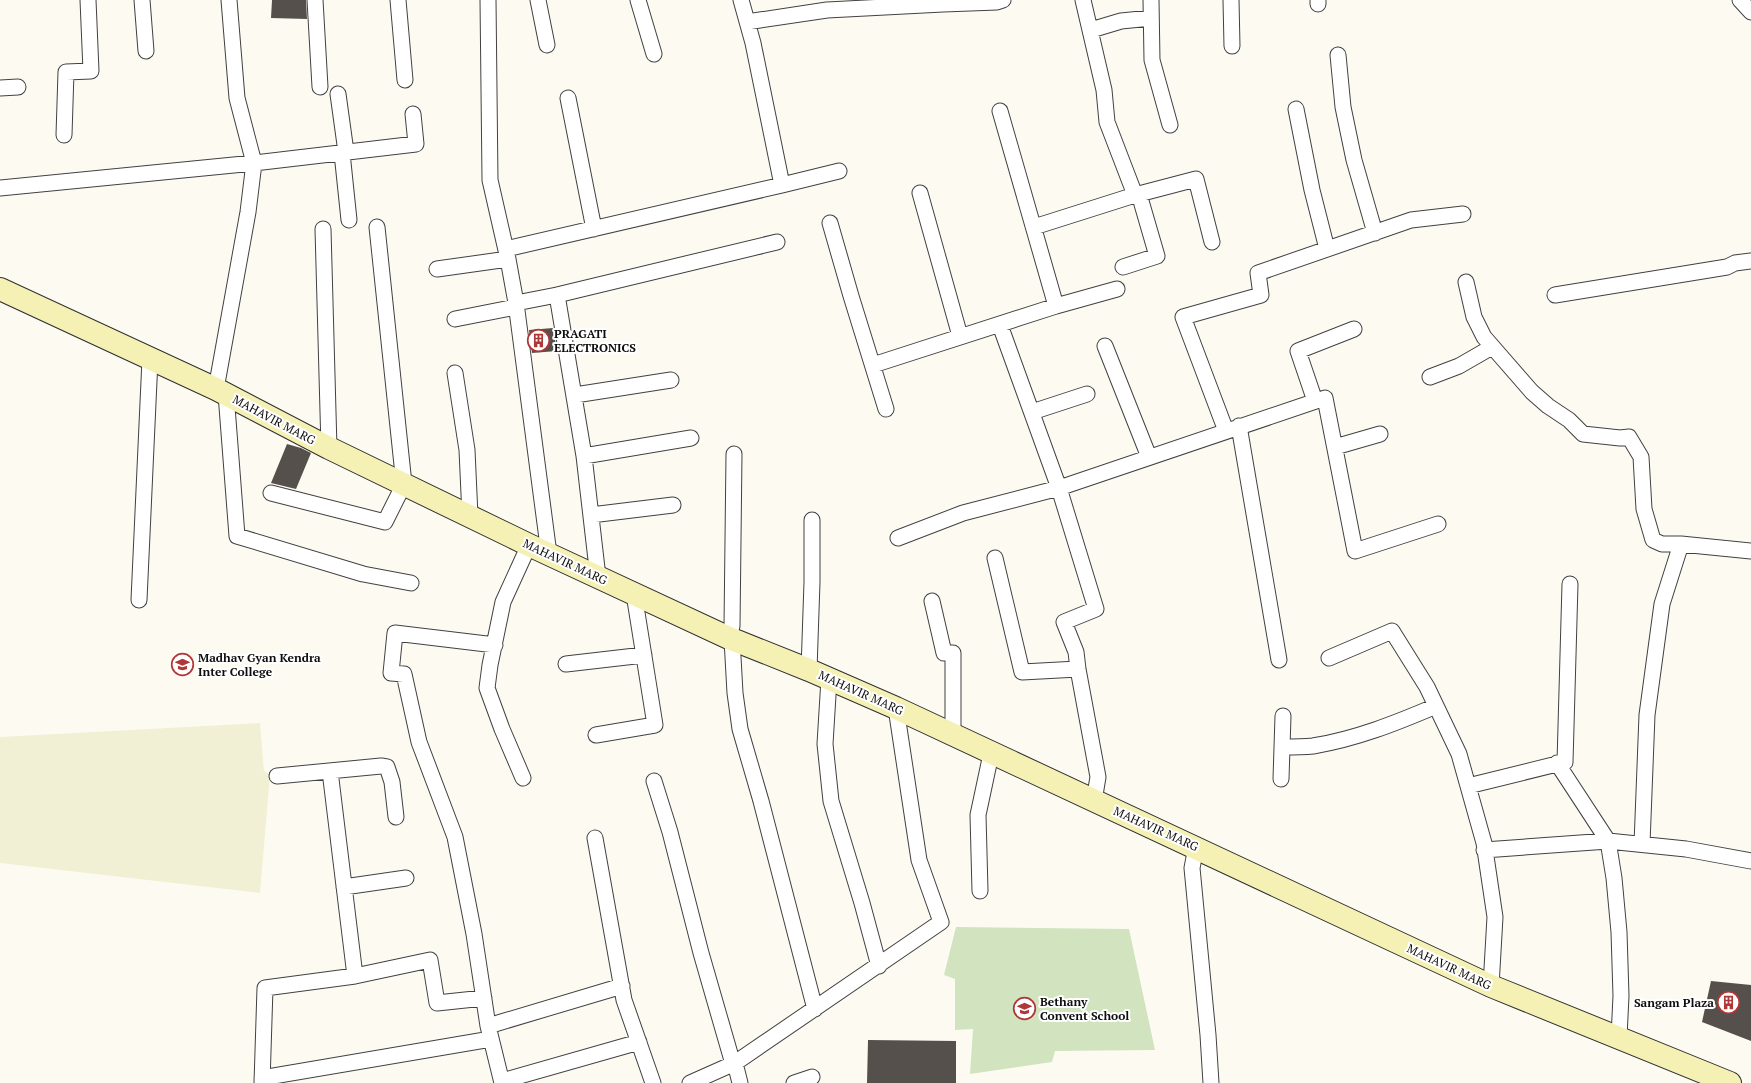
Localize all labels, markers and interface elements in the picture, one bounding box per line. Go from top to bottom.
place label: PRAGATI ELECTRONICS [554,326,636,355]
building icon: PRAGATI ELECTRONICS [526,328,552,354]
street label: MAHAVIR MARG [230,391,319,448]
street label: MAHAVIR MARG [521,535,610,588]
place label: Madhav Gyan Kendra Inter College [198,650,321,679]
school or university icon: Madhav Gyan Kendra Inter College [169,652,195,678]
street label: MAHAVIR MARG [816,667,907,718]
street label: MAHAVIR MARG [1111,803,1202,854]
street label: MAHAVIR MARG [1405,940,1494,993]
building icon: Sangam Plaza [1716,990,1742,1016]
place label: Bethany Convent School [1040,994,1129,1023]
place label: Sangam Plaza [1634,995,1714,1010]
school or university icon: Bethany Convent School [1011,996,1037,1022]

